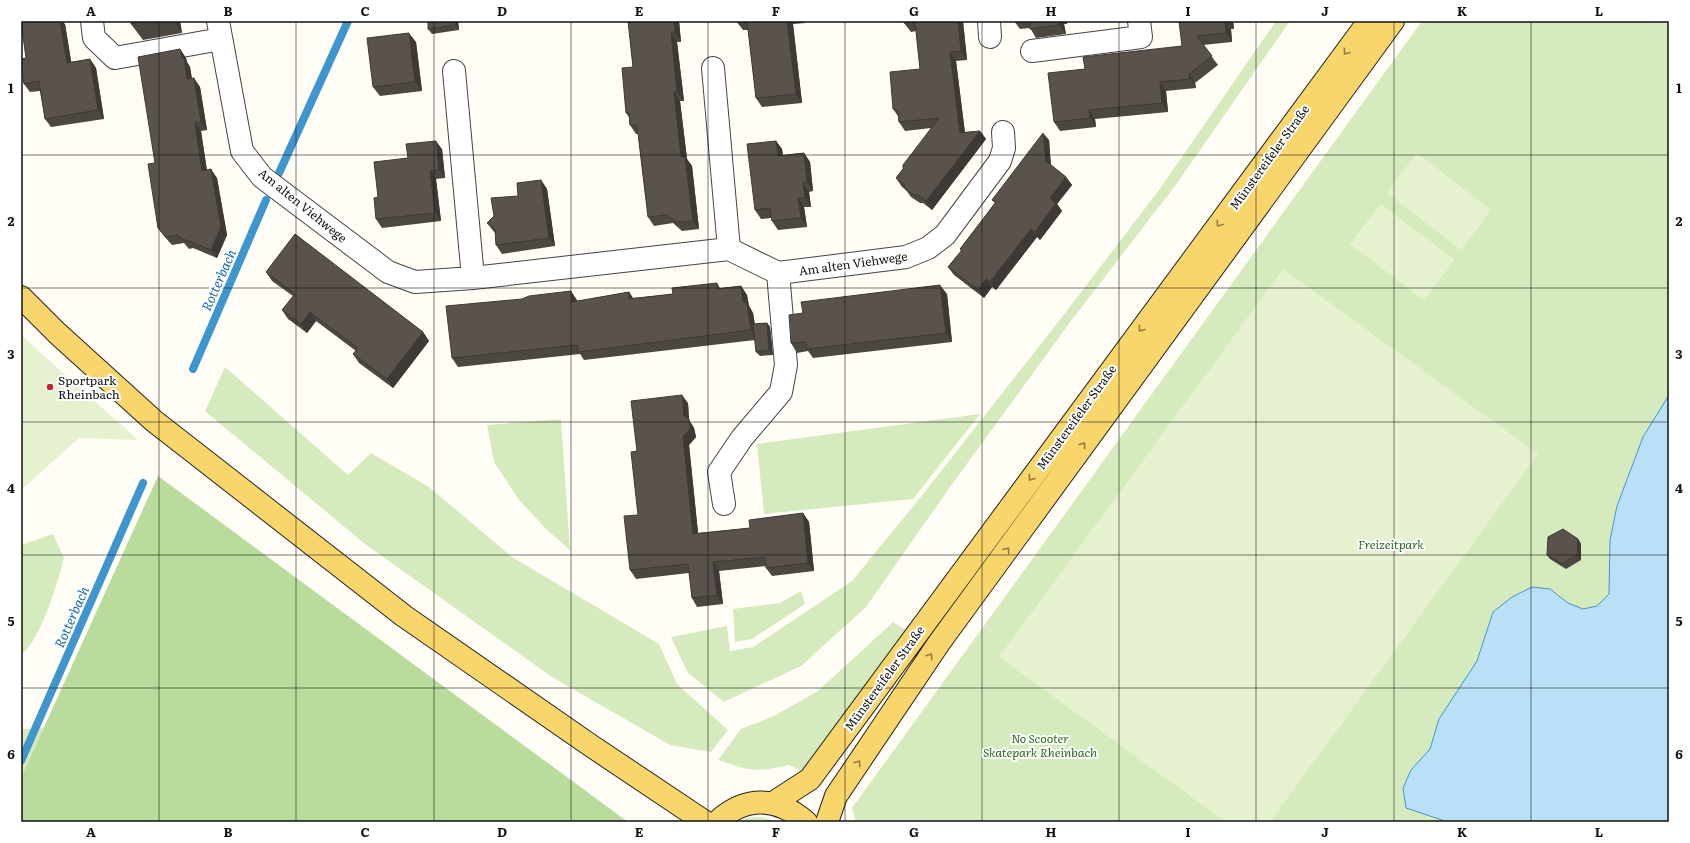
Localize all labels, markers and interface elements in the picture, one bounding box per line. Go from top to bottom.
text: A [86,1,96,20]
text: B [224,1,233,20]
text: C [360,1,370,20]
text: D [497,1,507,20]
text: E [635,1,644,20]
text: F [772,1,780,20]
text: G [909,1,919,20]
text: H [1046,1,1057,20]
text: I [1185,1,1191,20]
text: J [1321,1,1329,20]
text: K [1457,1,1468,20]
text: L [1595,1,1603,20]
one-way arrow [1344,48,1351,55]
text: 1 [8,78,14,97]
text: 1 [1676,78,1682,97]
street label: Münstereifeler Straße [1225,101,1313,213]
street label: Am alten Viehwege [255,164,351,246]
text: 2 [8,211,15,230]
text: 2 [1676,211,1683,230]
one-way arrow [1216,220,1223,227]
water label: Rotterbach [196,246,240,314]
street label: Am alten Viehwege [798,246,908,280]
one-way arrow [1138,325,1146,332]
text: 3 [7,344,15,363]
text: 3 [1675,344,1683,363]
street label: Münstereifeler Straße [1032,361,1120,473]
place label: Sportpark Rheinbach [58,371,120,403]
marker: Sportpark Rheinbach [45,382,55,392]
one-way arrow [1078,443,1085,450]
one-way arrow [1028,474,1035,481]
text: 4 [7,478,15,497]
text: 4 [1675,478,1683,497]
park label: Freizeitpark [1358,535,1424,553]
one-way arrow [1002,548,1009,555]
water label: Rotterbach [49,583,93,651]
text: 5 [7,611,15,630]
text: 5 [1675,611,1683,630]
street label: Münstereifeler Straße [840,622,928,734]
one-way arrow [925,653,932,660]
park label: No Scooter Skatepark Rheinbach [983,729,1097,761]
text: 6 [7,744,15,763]
text: 6 [1675,744,1683,763]
one-way arrow [853,761,860,768]
text: A [86,822,96,841]
text: B [224,822,233,841]
text: C [360,822,370,841]
text: D [497,822,507,841]
text: E [635,822,644,841]
text: F [772,822,780,841]
text: G [909,822,919,841]
text: H [1046,822,1057,841]
text: I [1185,822,1191,841]
text: J [1321,822,1329,841]
text: K [1457,822,1468,841]
text: L [1595,822,1603,841]

